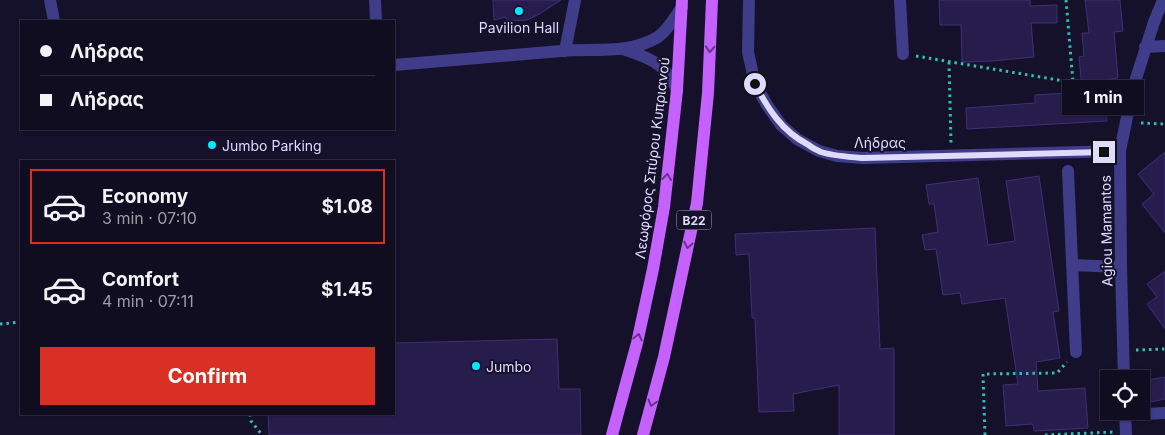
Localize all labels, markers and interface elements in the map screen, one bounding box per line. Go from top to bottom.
marker: Pavilion Hall [513,5,525,17]
place label: Pavilion Hall [479,19,559,36]
text: Λήδρας [70,40,144,63]
one-way arrow [705,45,716,53]
street label: Λεωφόρος Σπύρου Κυπριανού [631,56,673,260]
route start [744,73,766,95]
callout: 1 min [1063,80,1145,114]
text: 1 min [1083,87,1123,107]
text: Λήδρας [70,88,144,111]
street label: Λήδρας [854,134,906,151]
place label: Jumbo Parking [222,137,322,154]
marker: Jumbo Parking [206,139,218,151]
route end [1093,141,1115,163]
one-way arrow [661,173,672,181]
street label: Agiou Mamantos [1097,175,1115,287]
icon: car [42,184,87,229]
text: Economy [102,185,188,208]
text: $1.08 [321,195,373,218]
text: 3 min · 07:10 [102,208,197,228]
road number: B22 [676,210,712,230]
one-way arrow [684,240,694,249]
icon: car [42,267,87,312]
text: Comfort [102,268,179,291]
text: $1.45 [321,278,373,301]
text: 4 min · 07:11 [102,291,194,311]
one-way arrow [632,333,643,342]
button: Confirm [40,347,375,405]
place label: Jumbo [486,358,532,375]
marker: Jumbo [470,360,482,372]
map controls [1100,370,1150,420]
button: locate [1100,370,1150,420]
one-way arrow [647,398,657,406]

